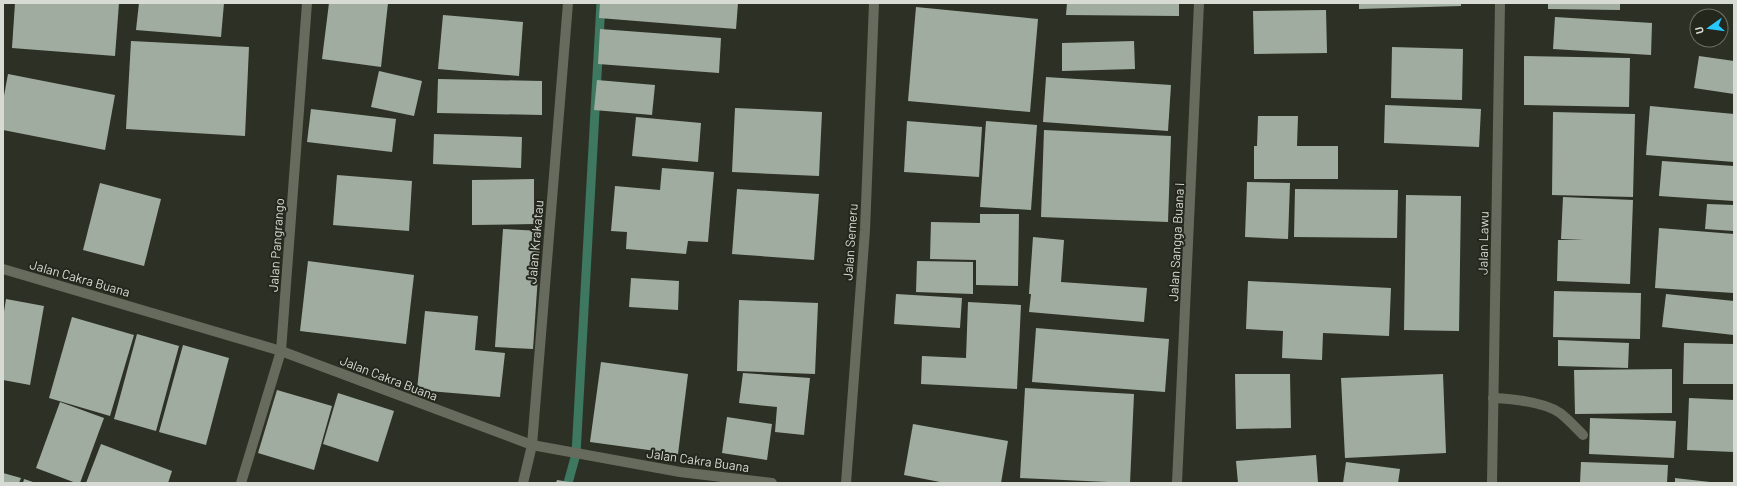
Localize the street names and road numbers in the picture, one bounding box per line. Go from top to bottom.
street label: Jalan Sangga Buana I [1165,182,1187,302]
street label: Jalan Pangrango [265,198,287,292]
street label: Jalan Krakatau [523,199,547,285]
street label: Jalan Semeru [839,203,861,281]
street label: Jalan Lawu [1474,211,1492,275]
street label: Jalan Cakra Buana [28,256,132,300]
street label: Jalan Cakra Buana [338,352,440,404]
street label: Jalan Cakra Buana [646,445,750,475]

